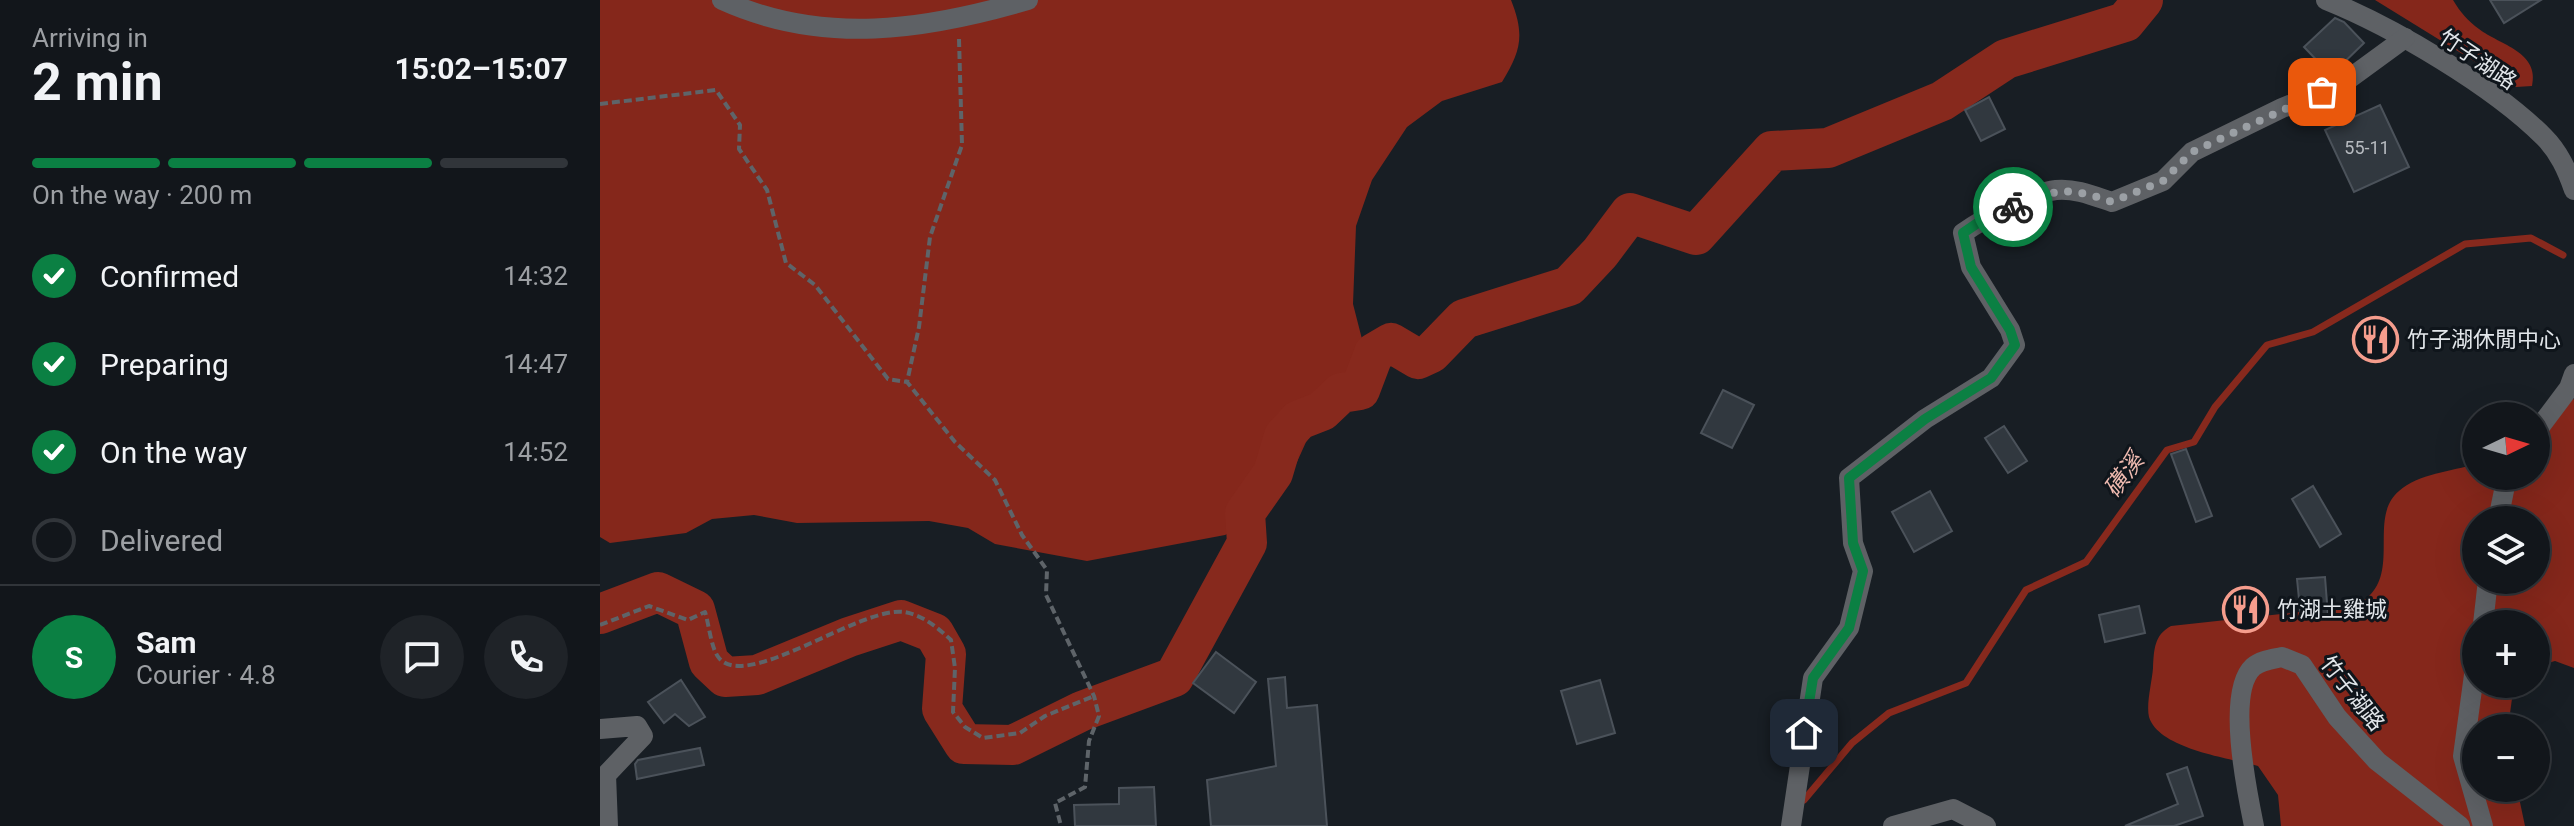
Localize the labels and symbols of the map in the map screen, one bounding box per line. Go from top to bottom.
street label: 竹子湖路 [2434,24,2521,94]
pin [2288,58,2356,126]
house number: 55-11 [2344,137,2390,158]
courier [1973,167,2053,247]
restaurant icon: 竹子湖休閒中心 [2352,315,2400,363]
place label: 竹子湖休閒中心 [2407,327,2561,352]
north arrow [2462,402,2550,490]
water label: 磺溪 [2099,445,2151,503]
restaurant icon: 竹湖土雞城 [2222,585,2270,633]
place label: 竹湖土雞城 [2277,597,2387,622]
street label: 竹子湖路 [2316,651,2390,736]
pin [1770,699,1838,767]

